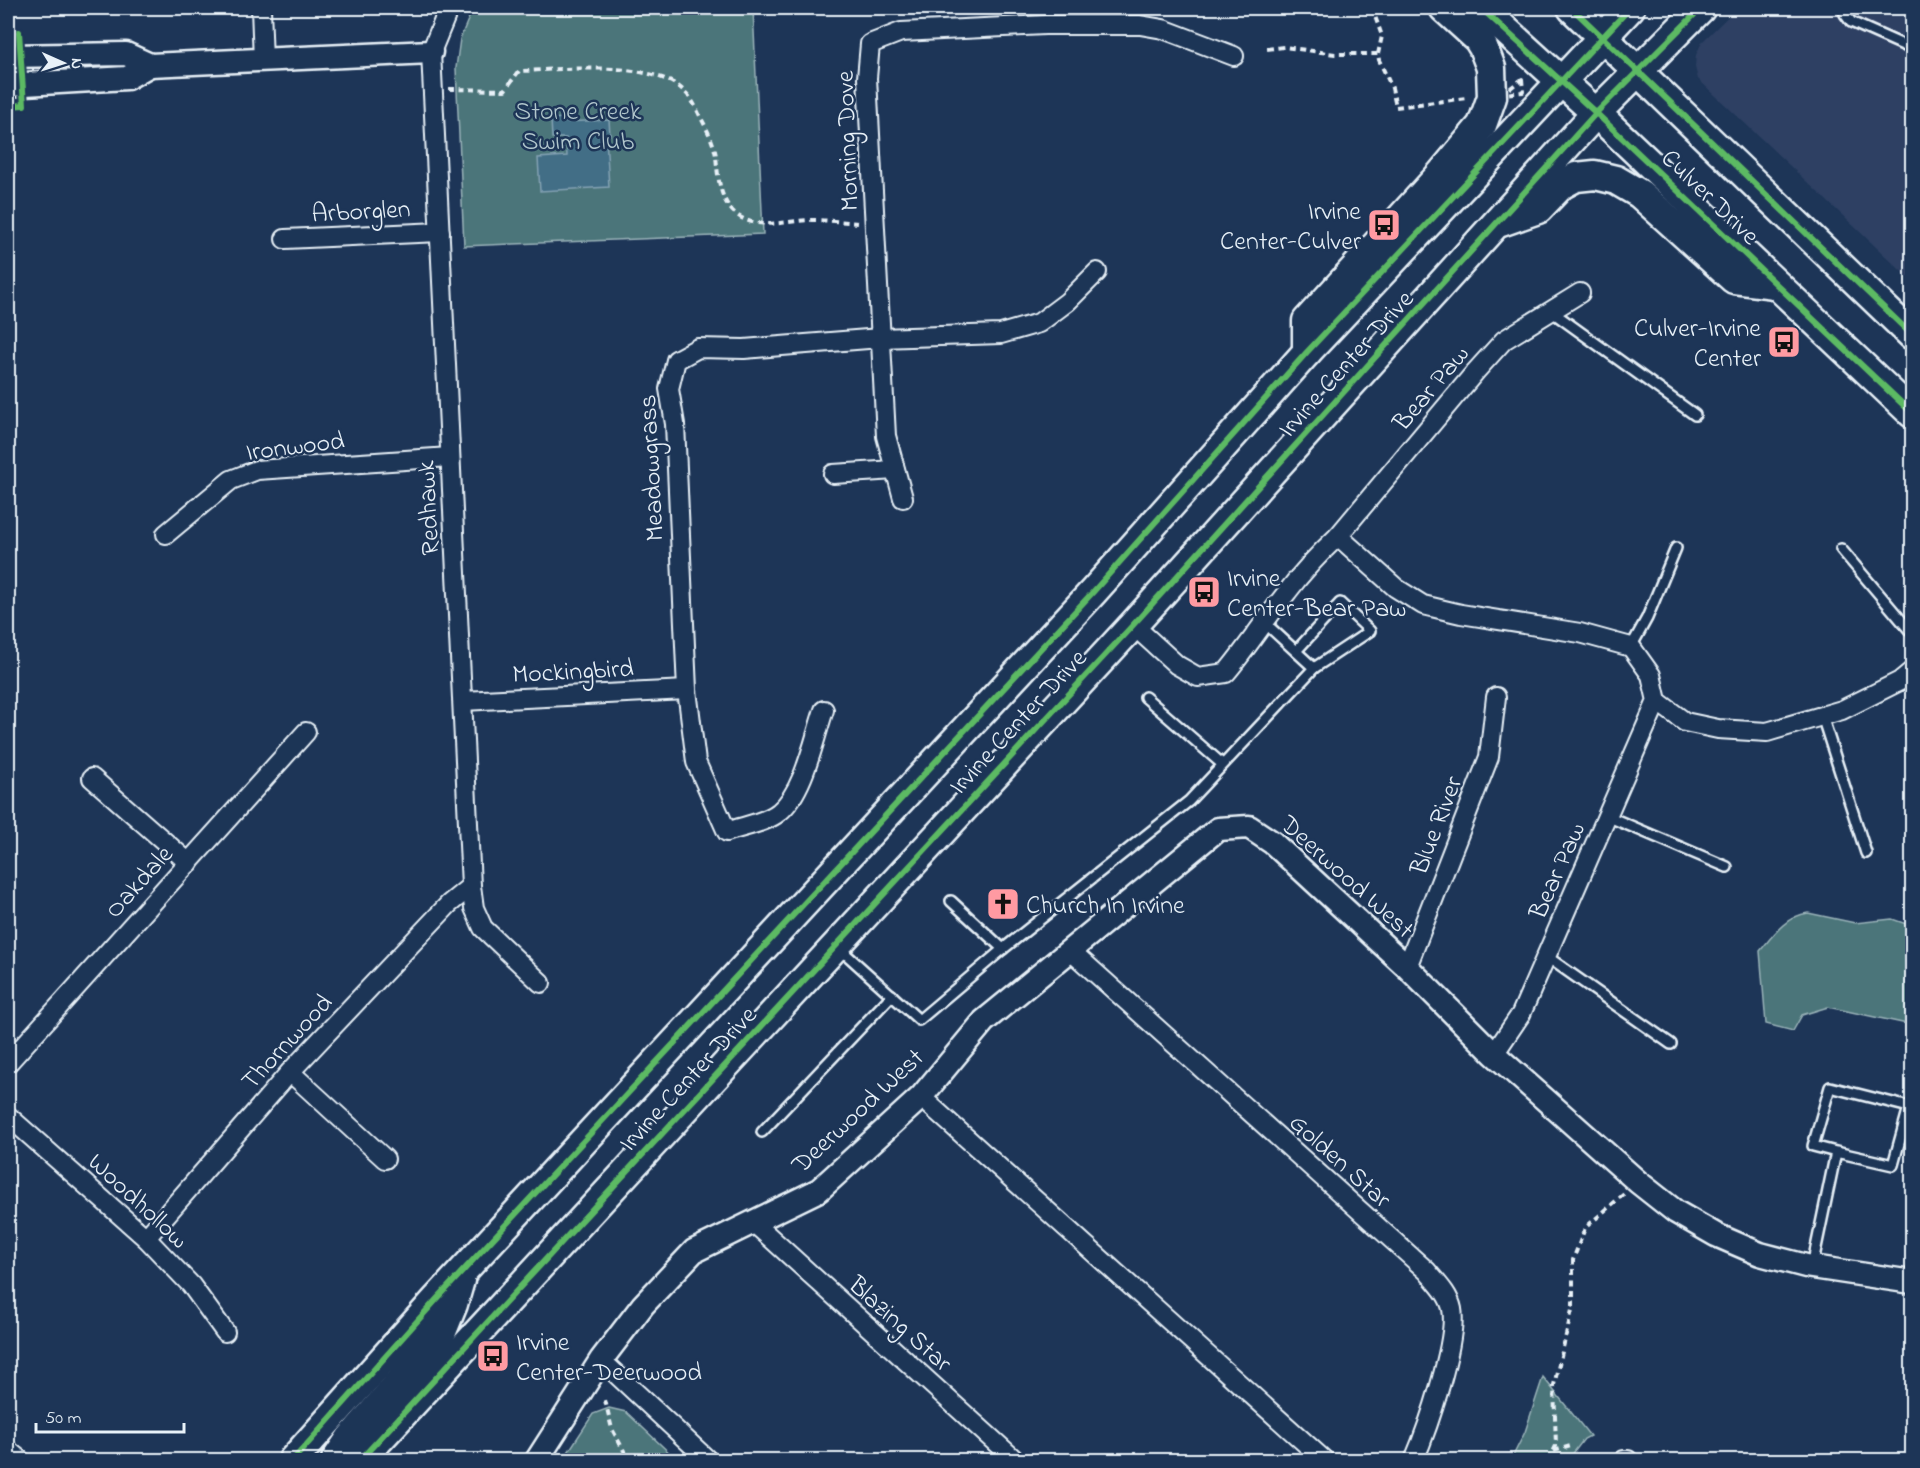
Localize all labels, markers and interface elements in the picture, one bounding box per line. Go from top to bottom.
north arrow [33,33,93,93]
text: N [64,58,88,70]
street label: Morning Dove [828,69,870,212]
park label: Stone Creek Swim Club [515,94,642,162]
street label: Culver Drive [1651,141,1767,255]
street label: Arborglen [311,191,412,235]
place label: Irvine Center-Culver [1220,194,1362,262]
bus stop icon: Irvine Center-Culver [1366,207,1402,243]
street label: Irvine Center Drive [1270,282,1424,448]
place label: Culver-Irvine Center [1634,311,1762,379]
bus stop icon: Culver-Irvine Center [1766,324,1802,360]
street label: Bear Paw [1384,338,1480,441]
street label: Meadowgrass [630,393,676,542]
street label: Ironwood [244,423,347,473]
street label: Redhawk [409,459,451,556]
place label: Irvine Center-Bear Paw [1227,561,1406,629]
bus stop icon: Irvine Center-Bear Paw [1186,574,1222,610]
street label: Irvine Center Drive [941,641,1097,805]
street label: Mockingbird [512,651,635,695]
street label: Blue River [1401,770,1474,882]
street label: Deerwood West [1270,807,1422,949]
street label: Bear Paw [1520,817,1597,927]
street label: Oakdale [97,838,184,928]
church icon: Church In Irvine [985,886,1021,922]
place label: Church In Irvine [1026,888,1185,926]
street label: Thornwood [233,986,343,1100]
street label: Irvine Center Drive [611,998,767,1162]
street label: Deerwood West [784,1040,934,1184]
street label: Golden Star [1279,1106,1399,1219]
street label: Woodhollow [78,1145,196,1259]
street label: Blazing Star [838,1267,960,1383]
place label: Irvine Center-Deerwood [516,1325,702,1393]
bus stop icon: Irvine Center-Deerwood [475,1338,511,1374]
scale bar [36,1396,184,1434]
text: 50 m [45,1406,82,1432]

